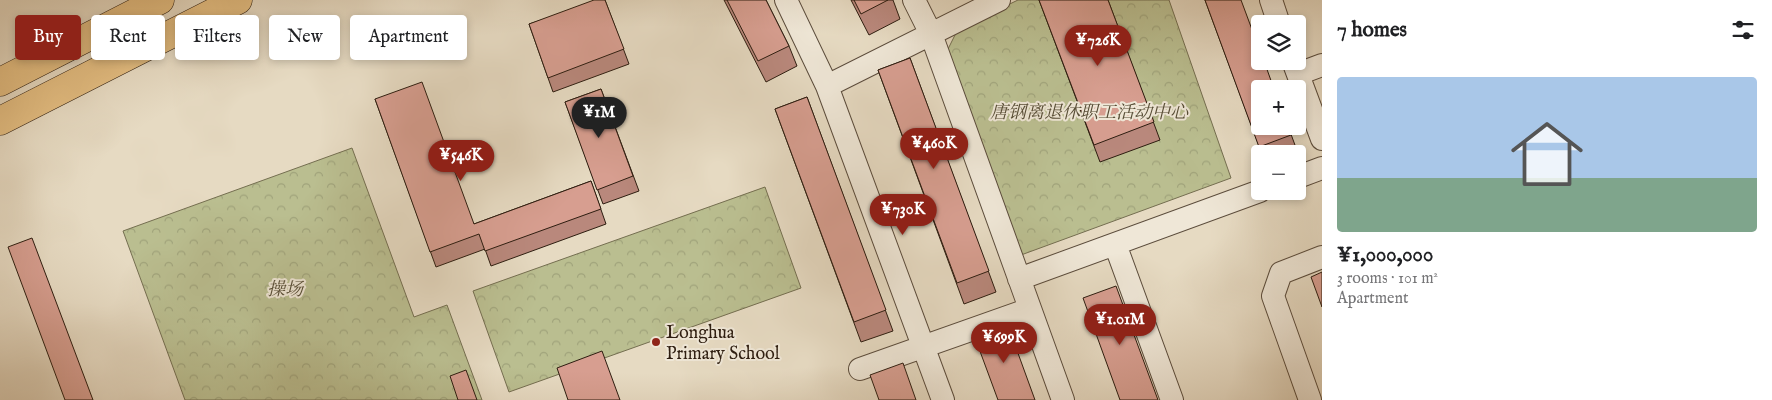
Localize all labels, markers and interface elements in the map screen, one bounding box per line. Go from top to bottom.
chip: Buy [15,15,81,60]
chip: Rent [91,15,165,60]
chip: Filters [175,15,259,60]
chip: New [269,15,340,60]
chip: Apartment [350,15,467,60]
map controls [1251,15,1306,200]
button: layers [1251,15,1306,70]
icon: filters [1729,16,1757,44]
text: 7 homes [1337,17,1407,44]
pin: ¥726K [1063,24,1133,67]
text: ¥726K [1076,31,1120,51]
button: + [1251,80,1306,135]
pin: ¥1M [575,96,623,139]
park label: 唐钢离退休职工活动中心 [990,102,1189,125]
text: ¥1M [583,103,615,123]
icon: home [1502,109,1592,199]
pin: ¥460K [899,128,969,170]
text: ¥460K [911,134,957,154]
pin: ¥546K [426,140,496,182]
button: − [1251,145,1306,200]
text: ¥546K [439,146,483,166]
pin: ¥730K [868,194,938,236]
text: ¥730K [881,200,925,220]
text: ¥1,000,000 [1337,242,1433,269]
text: 3 rooms · 101 m² [1337,269,1438,289]
park label: 操场 [267,279,305,302]
text: Apartment [1337,289,1408,309]
pin: ¥1.01M [1079,304,1161,346]
text: ¥1.01M [1095,310,1145,330]
place label: Longhua Primary School [666,322,780,366]
pin: ¥699K [969,322,1039,364]
text: ¥699K [982,328,1026,348]
marker: Longhua Primary School [650,336,662,348]

